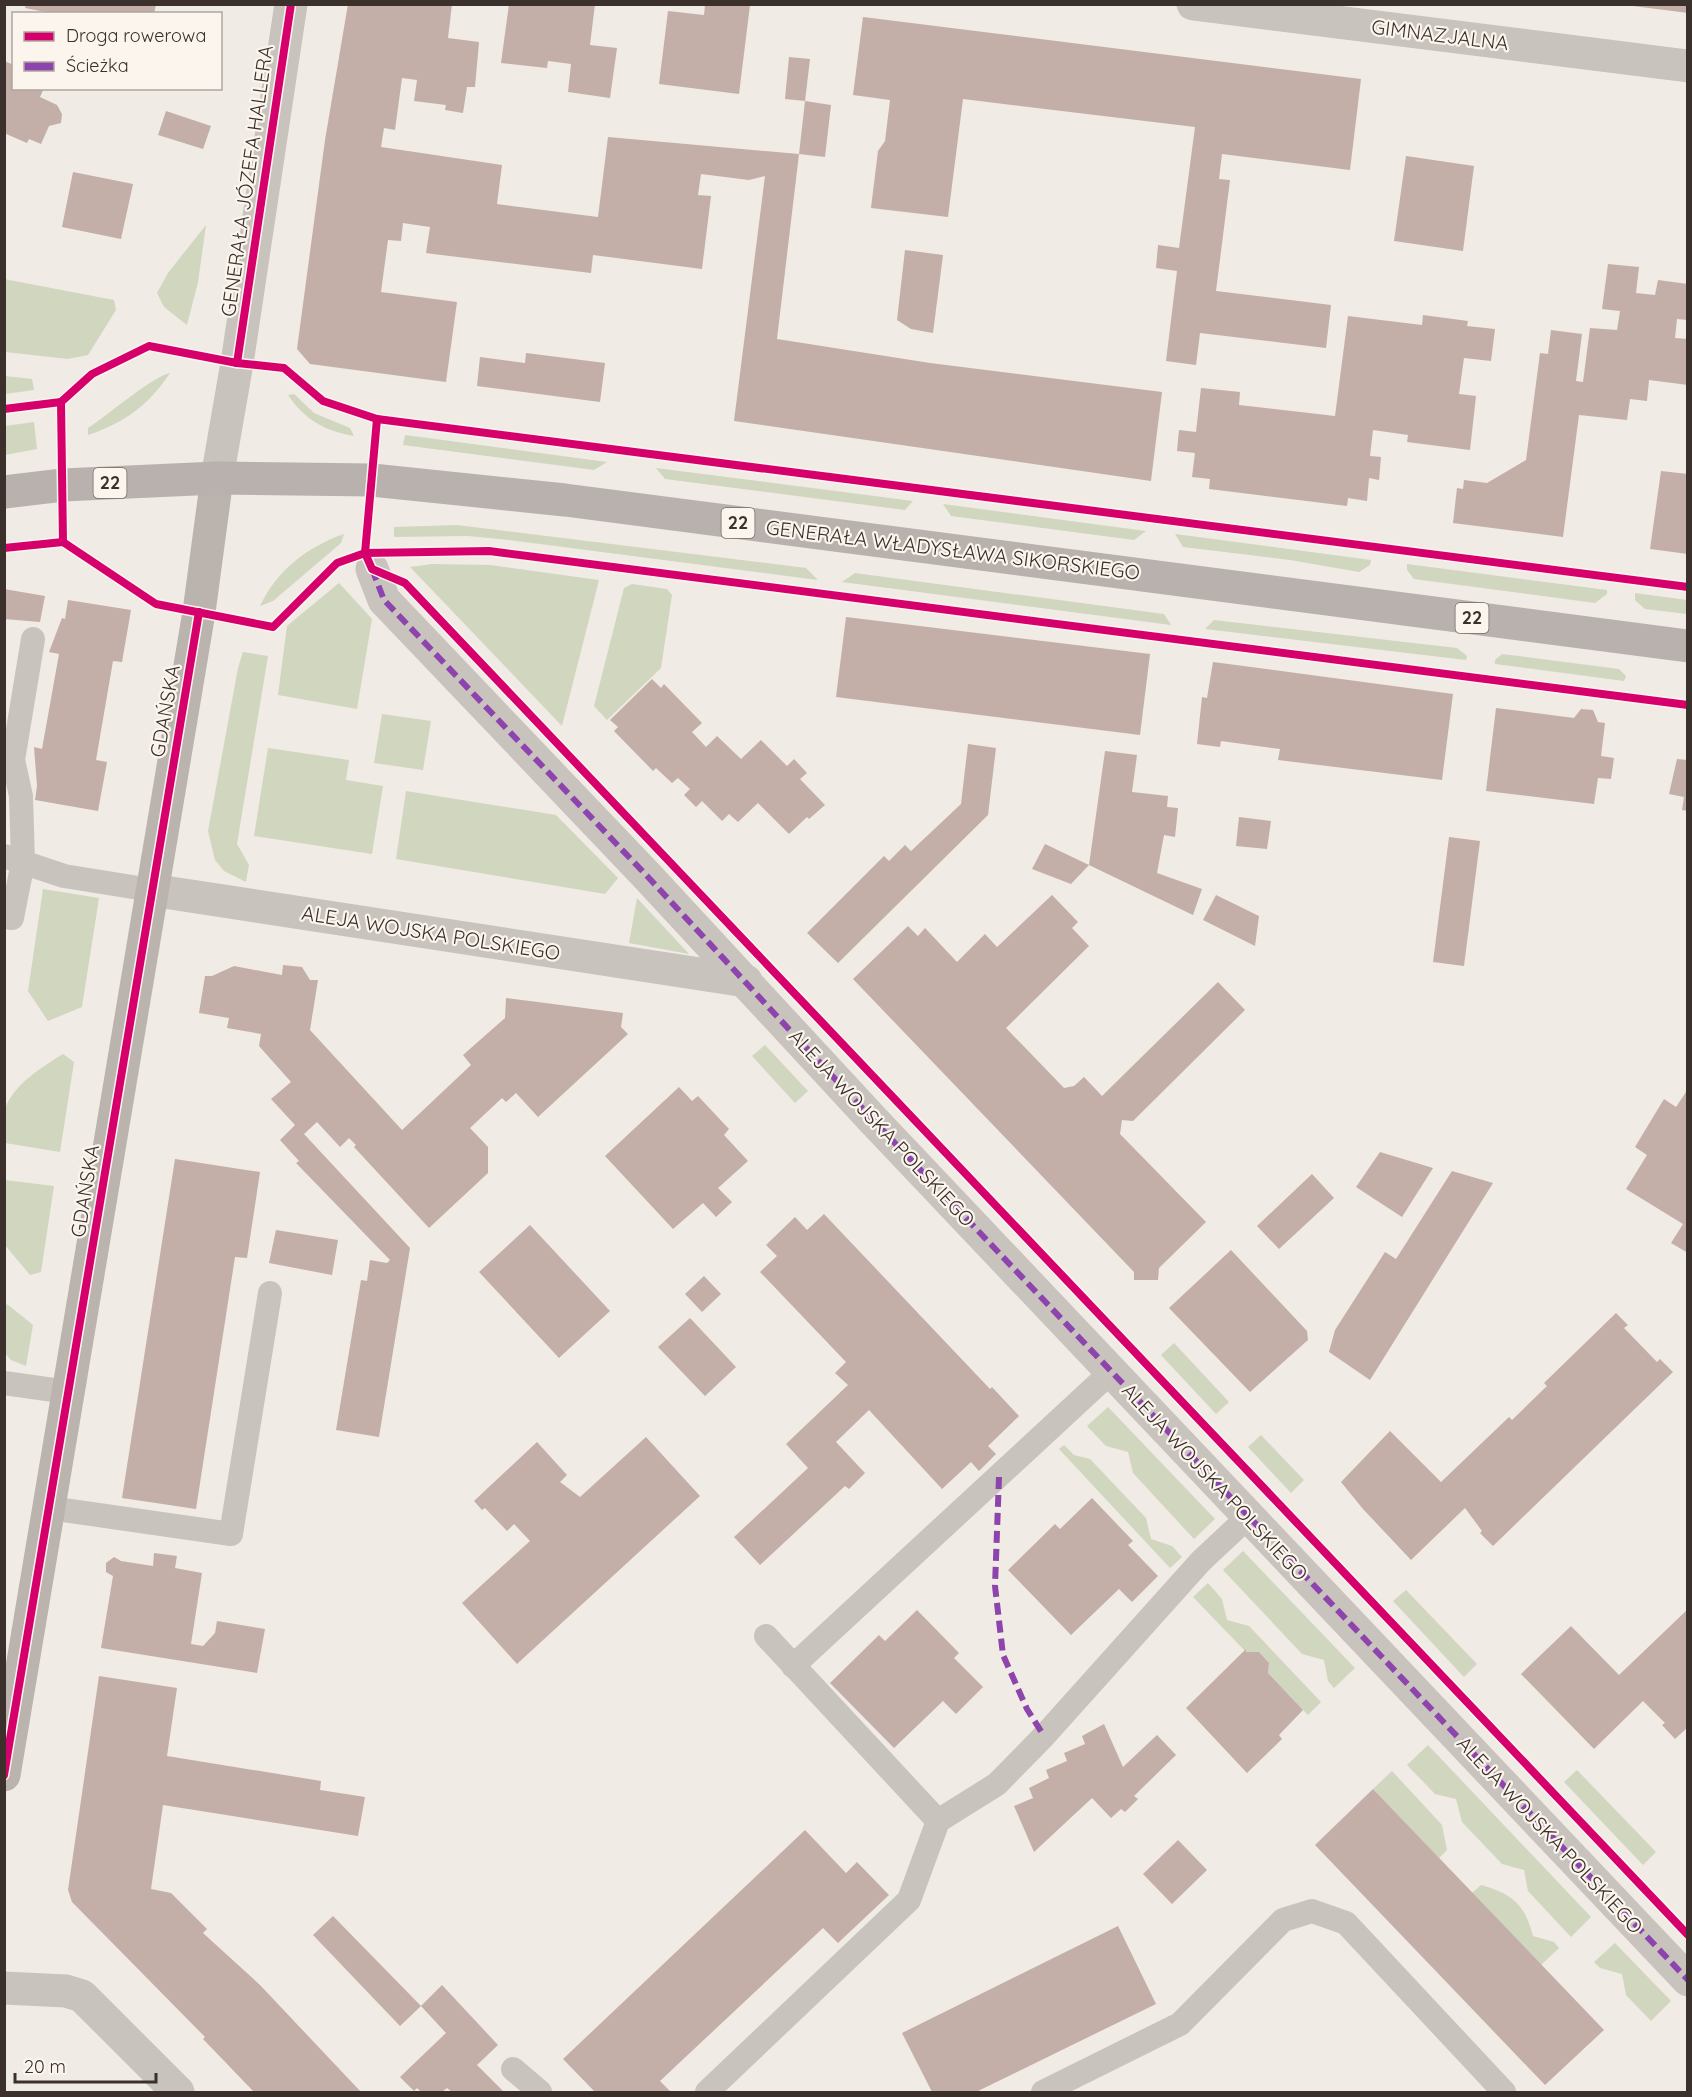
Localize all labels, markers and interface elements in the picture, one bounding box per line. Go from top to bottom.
legend [12,12,222,90]
street label: GIMNAZJALNA [1370,14,1510,55]
text: Droga rowerowa [66,24,206,47]
street label: GENERAŁA JÓZEFA HALLERA [215,44,278,318]
text: Ścieżka [66,54,129,77]
road number: 22 [94,468,126,498]
road number: 22 [722,508,754,538]
street label: GENERAŁA WŁADYSŁAWA SIKORSKIEGO [765,514,1142,585]
road number: 22 [1456,603,1488,633]
street label: GDAŃSKA [144,663,185,759]
street label: ALEJA WOJSKA POLSKIEGO [300,900,562,965]
street label: ALEJA WOJSKA POLSKIEGO [784,1024,981,1232]
street label: GDAŃSKA [65,1143,104,1239]
street label: ALEJA WOJSKA POLSKIEGO [1117,1378,1314,1586]
street label: ALEJA WOJSKA POLSKIEGO [1452,1731,1649,1939]
scale bar [15,2046,156,2084]
text: 20 m [24,2055,66,2078]

